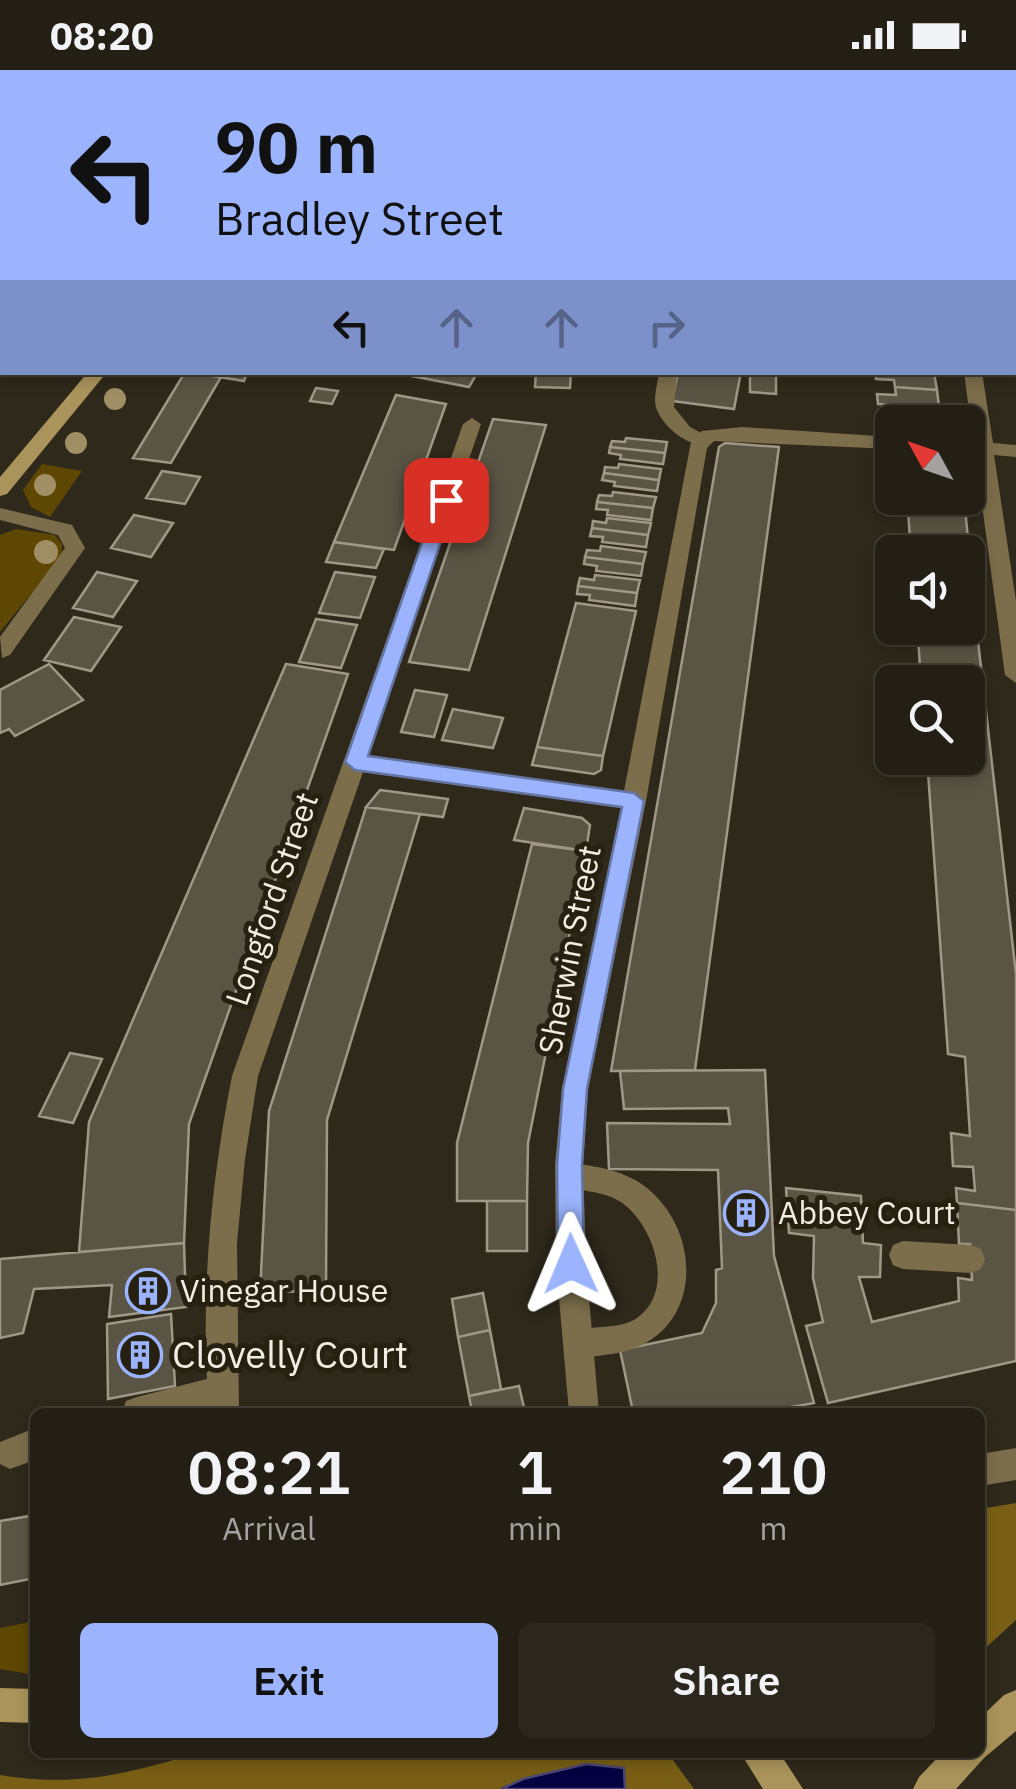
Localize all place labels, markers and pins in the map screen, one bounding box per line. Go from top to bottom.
pin [404,458,489,543]
building icon: Abbey Court [723,1190,769,1236]
place label: Abbey Court [778,1191,956,1233]
building icon: Vinegar House [125,1268,171,1314]
place label: Vinegar House [180,1269,388,1311]
place label: Clovelly Court [172,1329,408,1378]
building icon: Clovelly Court [117,1332,163,1378]

